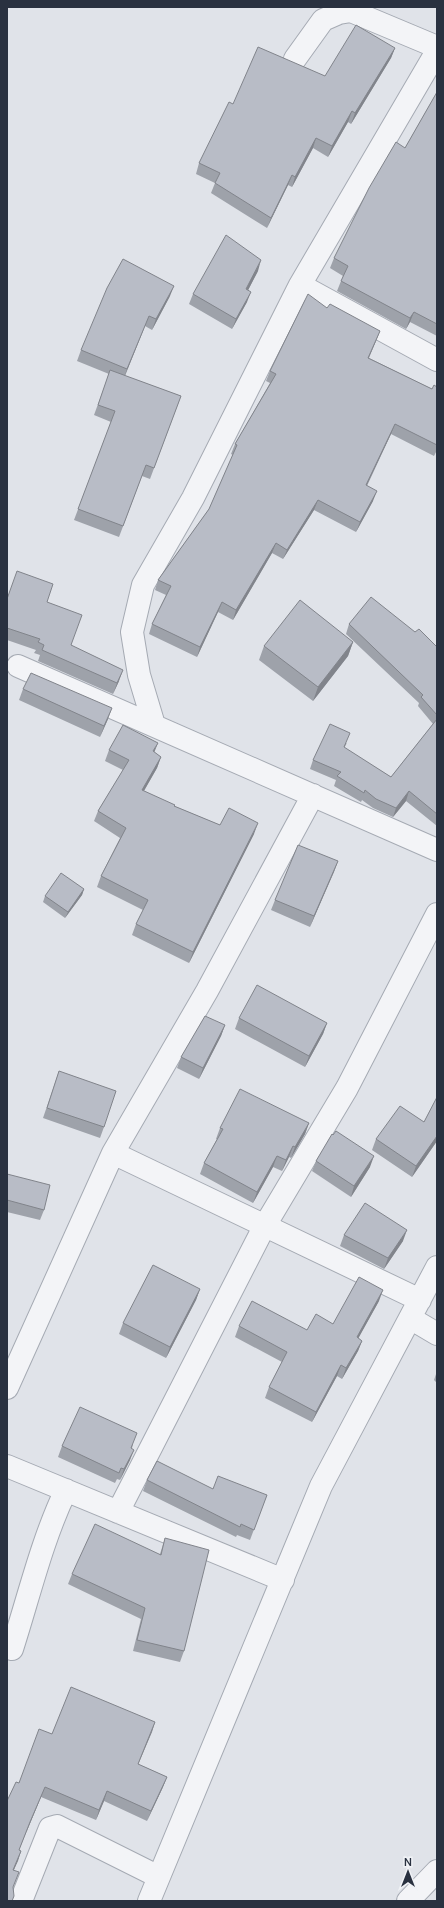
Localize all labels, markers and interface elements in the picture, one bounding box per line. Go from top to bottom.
north arrow [388,1852,428,1892]
text: N [404,1854,412,1869]

